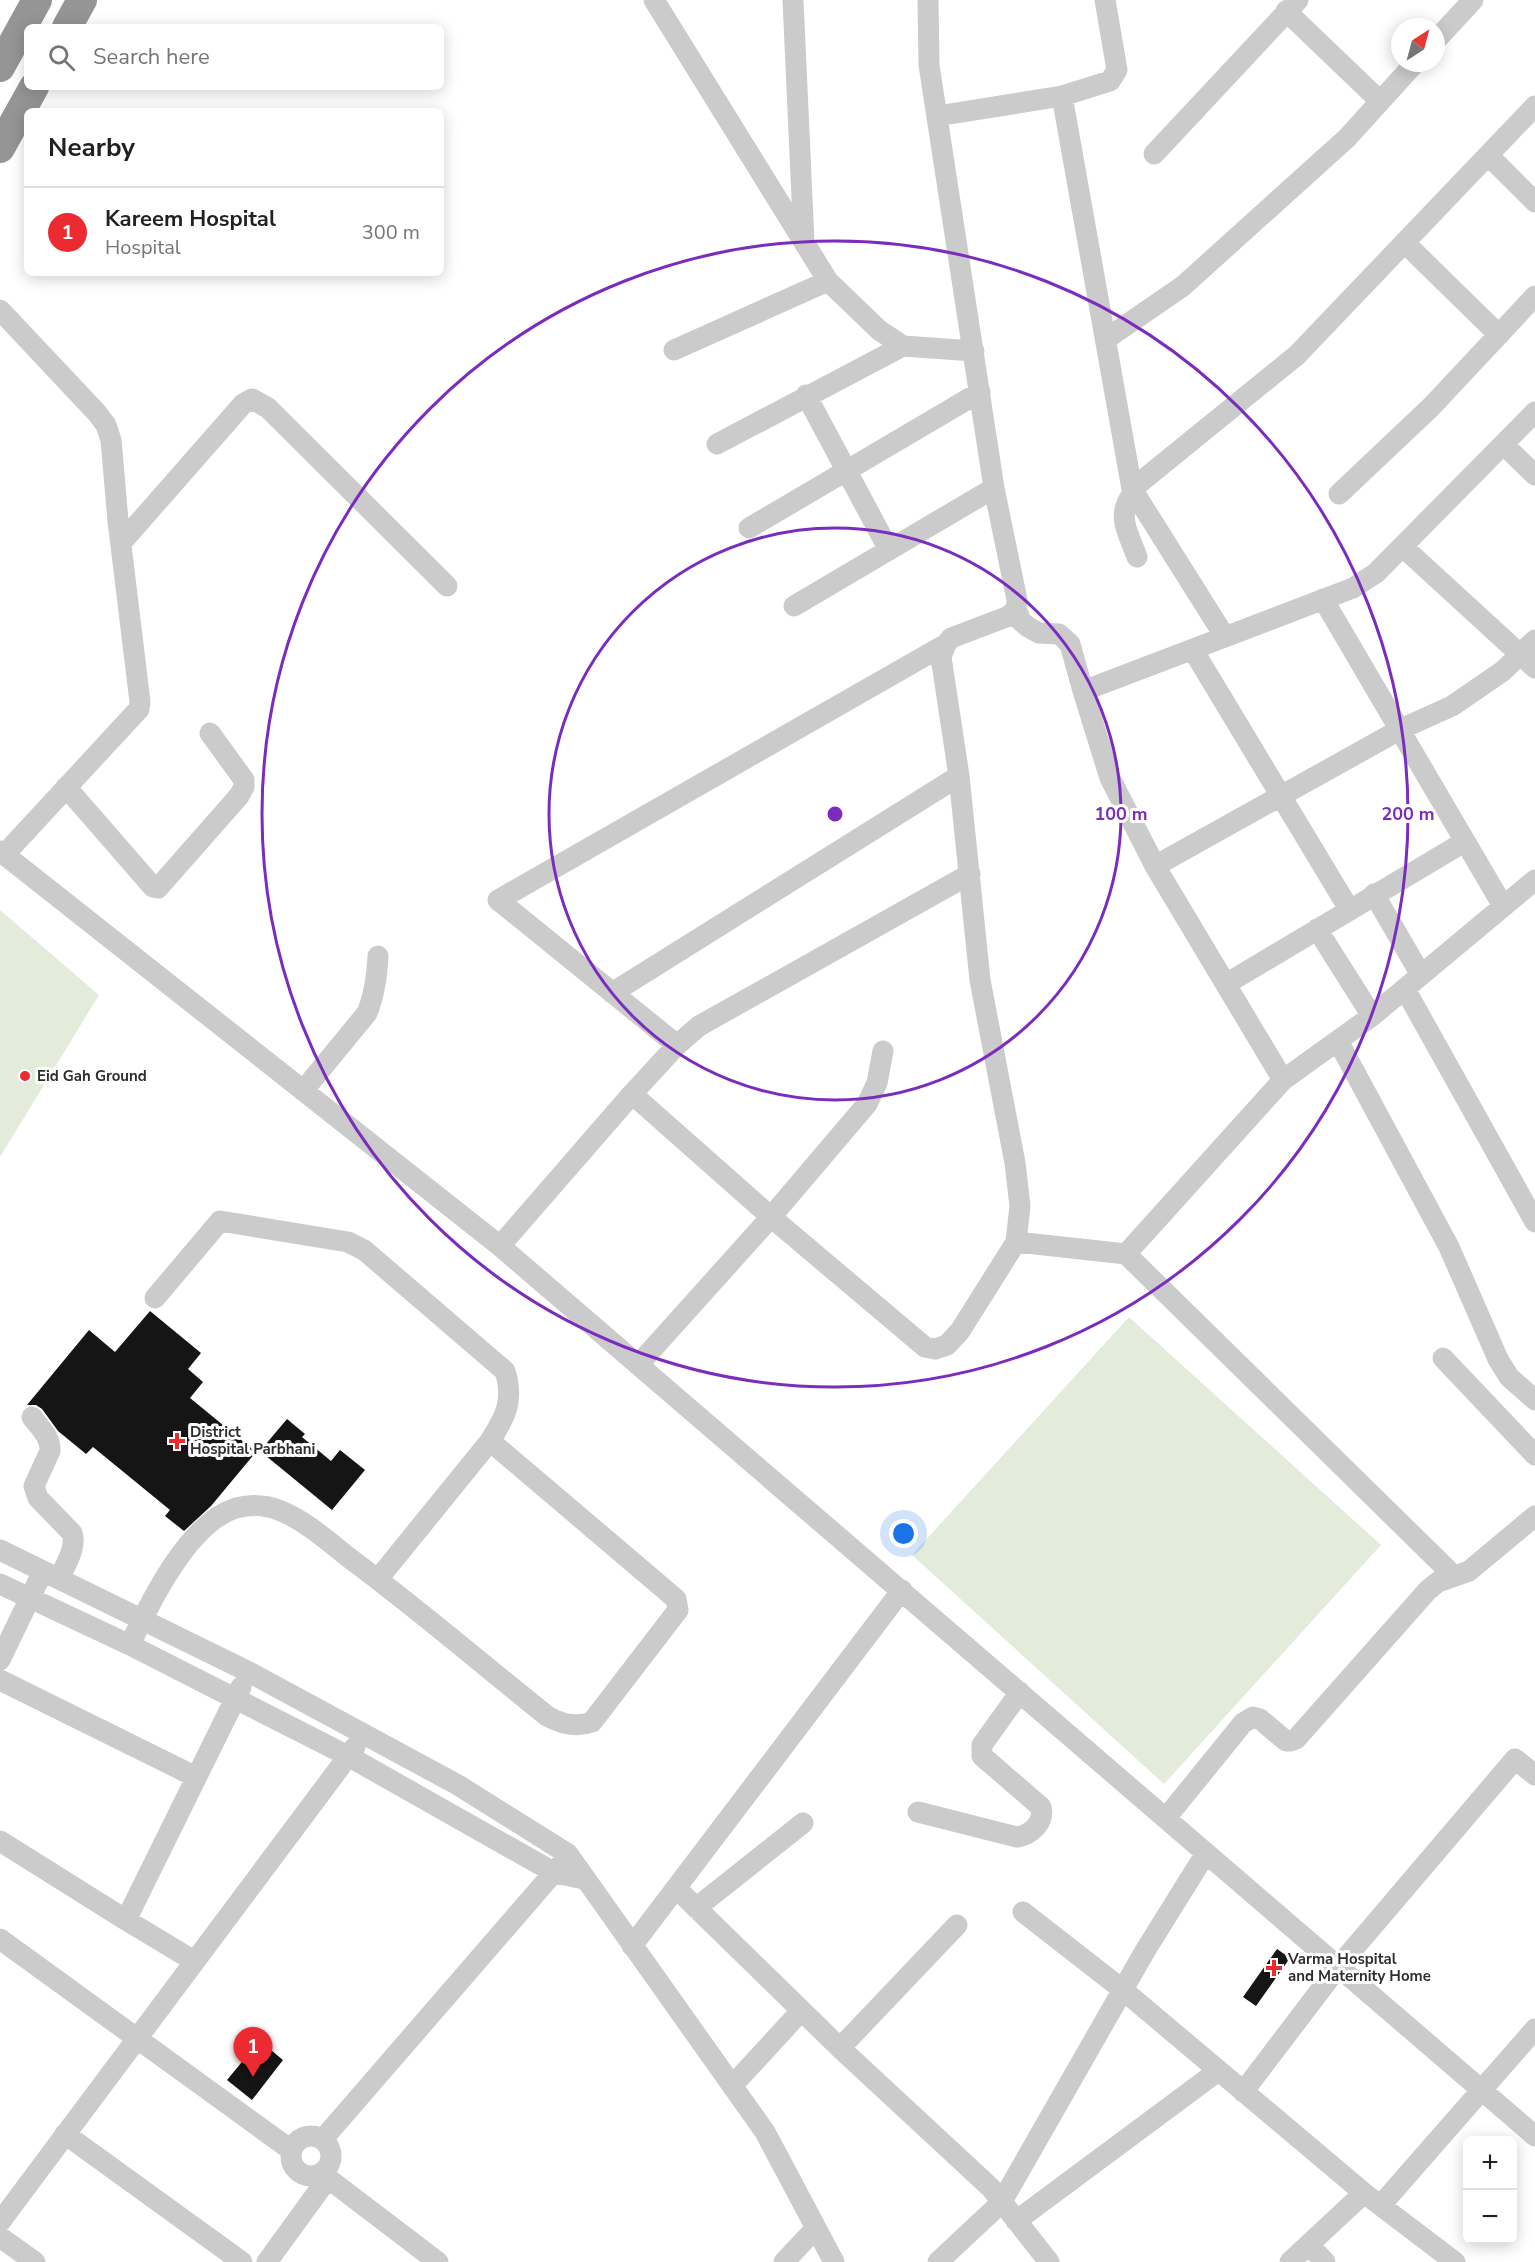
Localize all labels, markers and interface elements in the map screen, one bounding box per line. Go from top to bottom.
north arrow [1391,18,1445,72]
search box [24,24,444,90]
icon: search [45,41,78,74]
text: Search here [93,42,210,72]
text: Nearby [48,130,135,165]
text: Kareem Hospital [105,204,276,234]
text: 1 [62,219,74,246]
text: 300 m [362,219,420,246]
text: Hospital [105,234,181,261]
text: 100 m [1094,802,1148,826]
text: 200 m [1381,802,1435,826]
centre of rings [825,804,845,824]
place label: Eid Gah Ground [37,1066,147,1086]
marker: Eid Gah Ground [18,1069,32,1083]
place label: District Hospital Parbhani [190,1422,315,1459]
marker: District Hospital Parbhani [168,1432,186,1450]
your location [889,1519,918,1548]
place label: Varma Hospital and Maternity Home [1287,1949,1431,1986]
marker: Varma Hospital and Maternity Home [1265,1959,1283,1977]
pin: 1 [234,2028,272,2077]
map controls [1463,2136,1517,2244]
button: + [1463,2136,1517,2190]
button: − [1463,2190,1517,2244]

